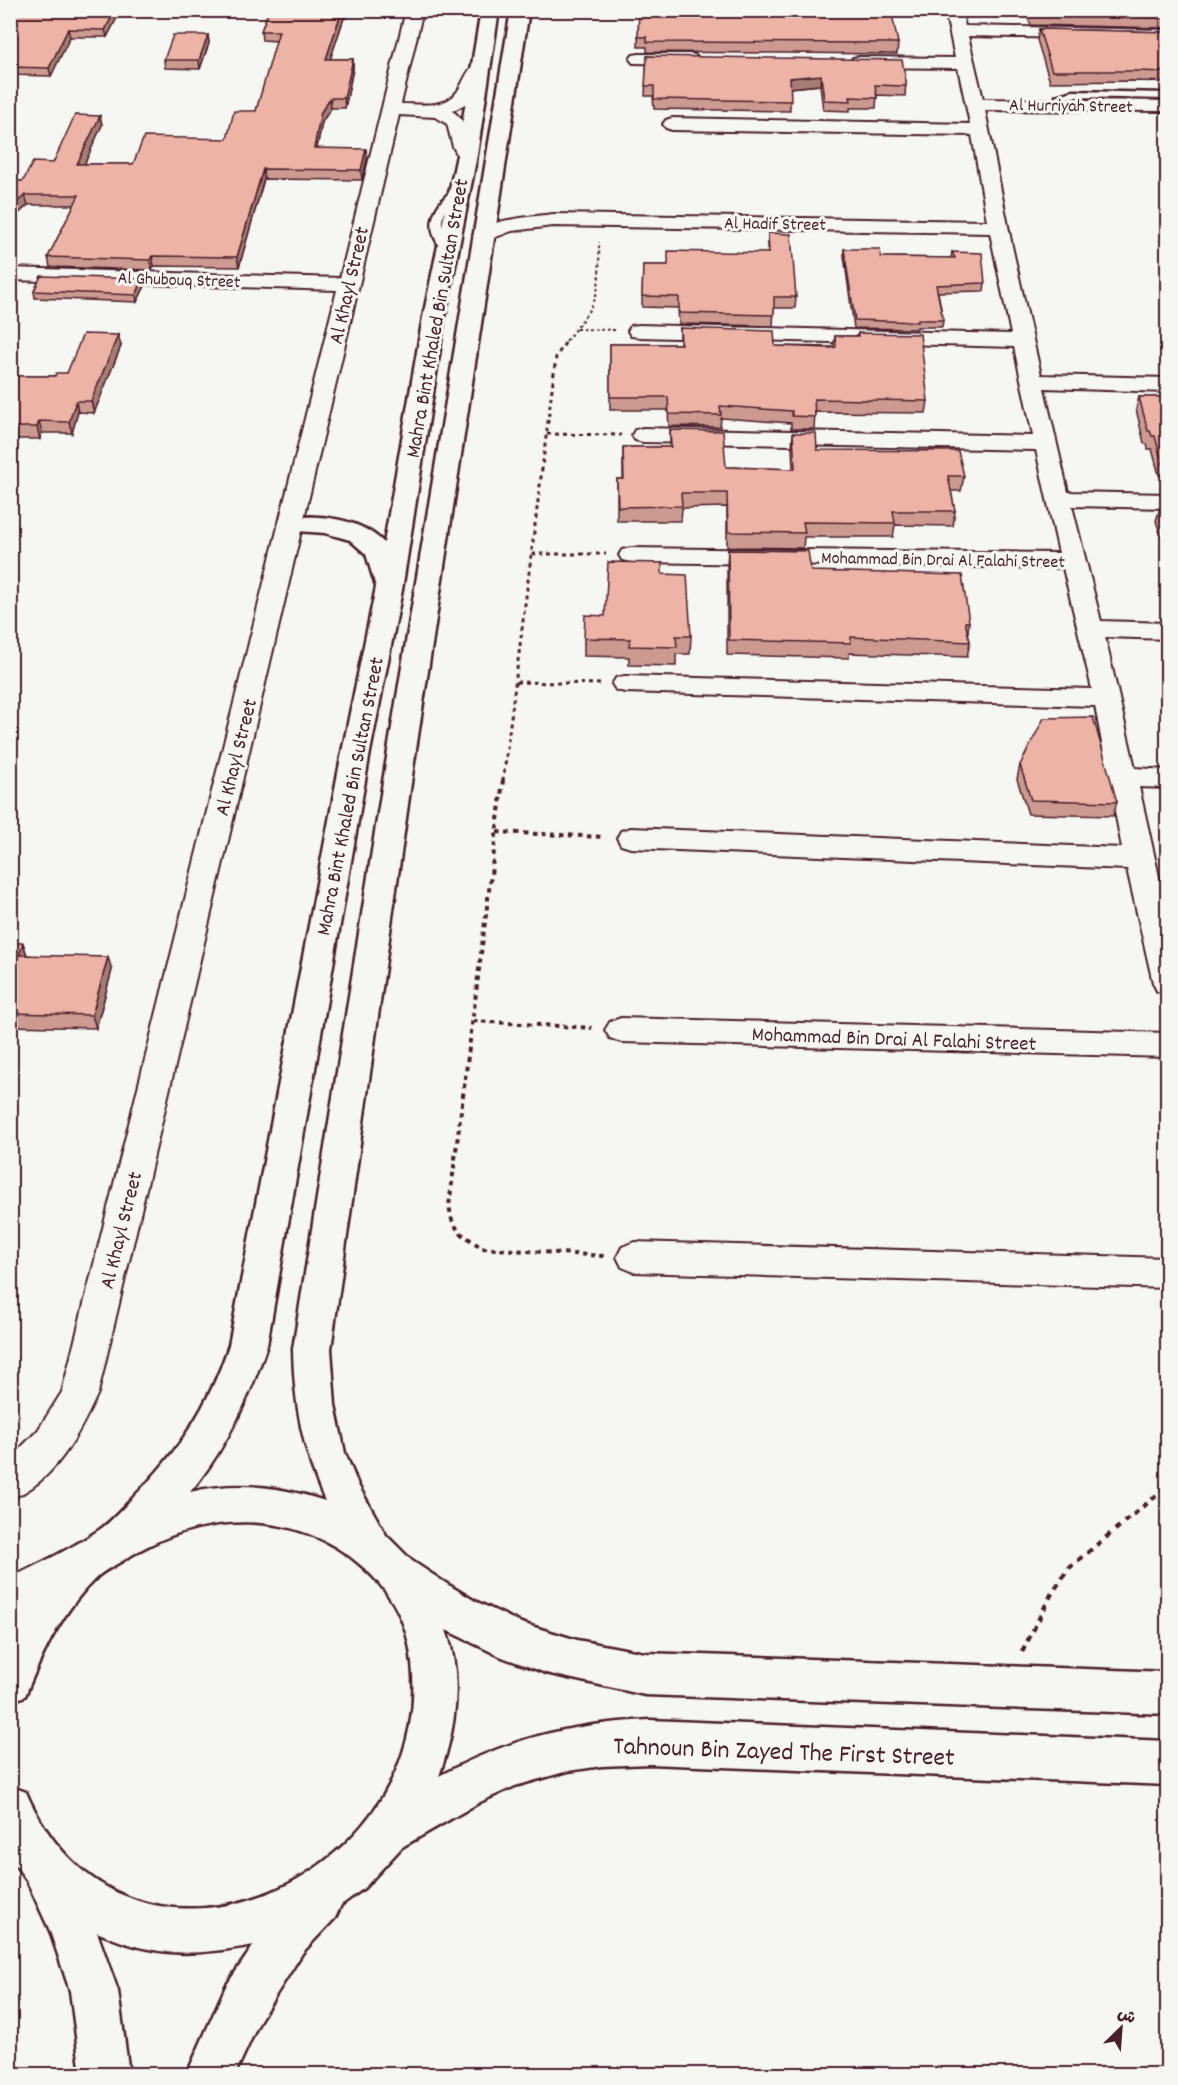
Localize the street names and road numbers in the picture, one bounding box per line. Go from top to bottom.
street label: Al Hurriyah Street [1009,94,1133,121]
street label: Mahra Bint Khaled Bin Sultan Street [400,176,478,461]
street label: Al Hadif Street [724,212,826,239]
street label: Al Khayl Street [323,224,379,347]
street label: Al Ghubouq Street [117,267,241,296]
street label: Mohammad Bin Drai Al Falahi Street [821,547,1065,576]
street label: Mahra Bint Khaled Bin Sultan Street [310,655,394,938]
street label: Al Khayl Street [209,696,267,819]
street label: Mohammad Bin Drai Al Falahi Street [751,1021,1037,1061]
street label: Al Khayl Street [94,1169,152,1292]
street label: Tahnoun Bin Zayed The First Street [613,1729,956,1778]

